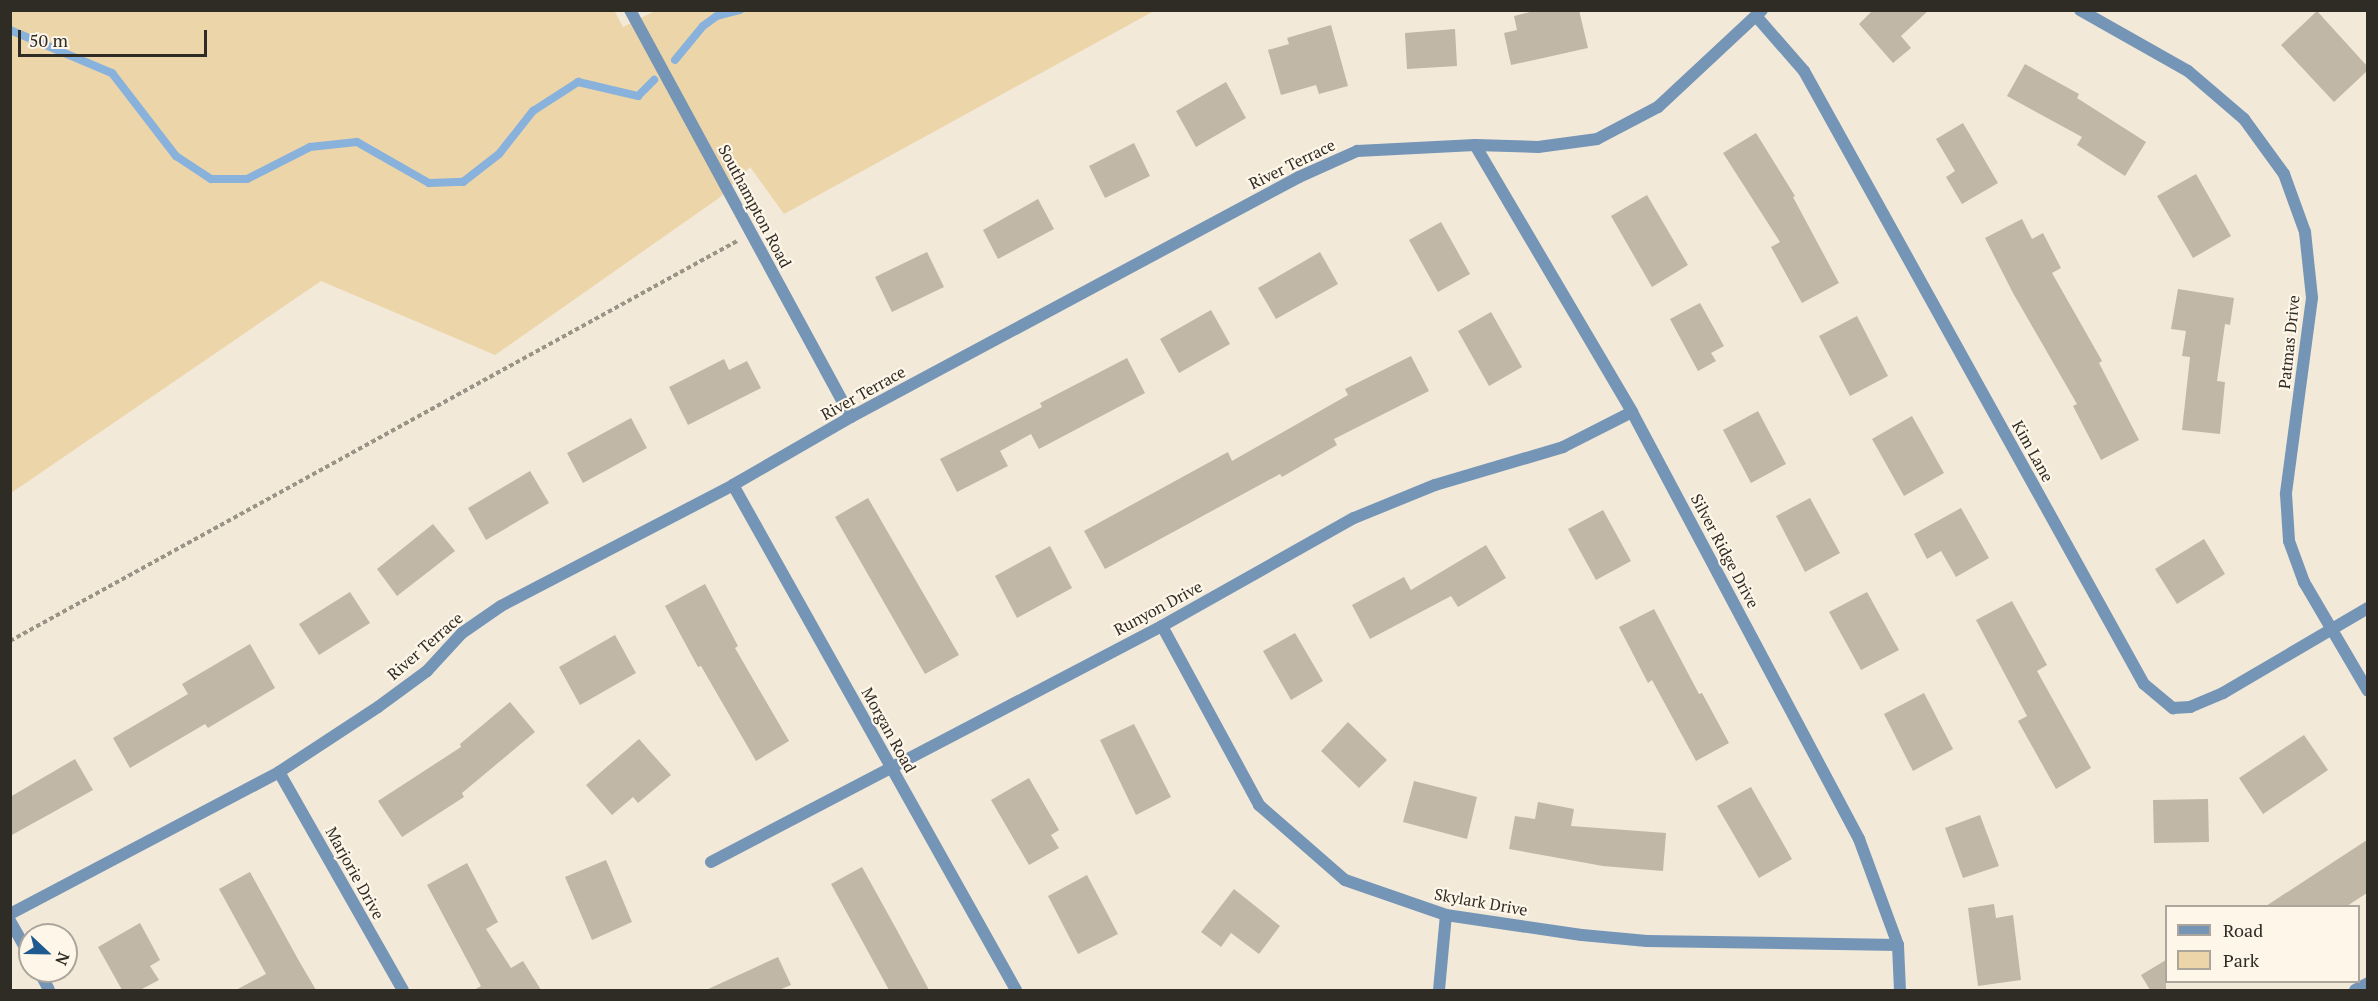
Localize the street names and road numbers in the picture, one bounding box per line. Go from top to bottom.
street label: River Terrace [1246,135,1338,193]
street label: Southampton Road [714,141,796,271]
street label: Patmas Drive [2275,294,2303,390]
street label: River Terrace [817,362,909,424]
street label: Kim Lane [2008,417,2058,485]
street label: Silver Ridge Drive [1687,491,1763,611]
street label: Runyon Drive [1111,577,1205,639]
street label: River Terrace [383,608,467,684]
street label: Morgan Road [858,684,920,776]
street label: Marjorie Drive [322,823,388,923]
street label: Skylark Drive [1433,884,1529,920]

